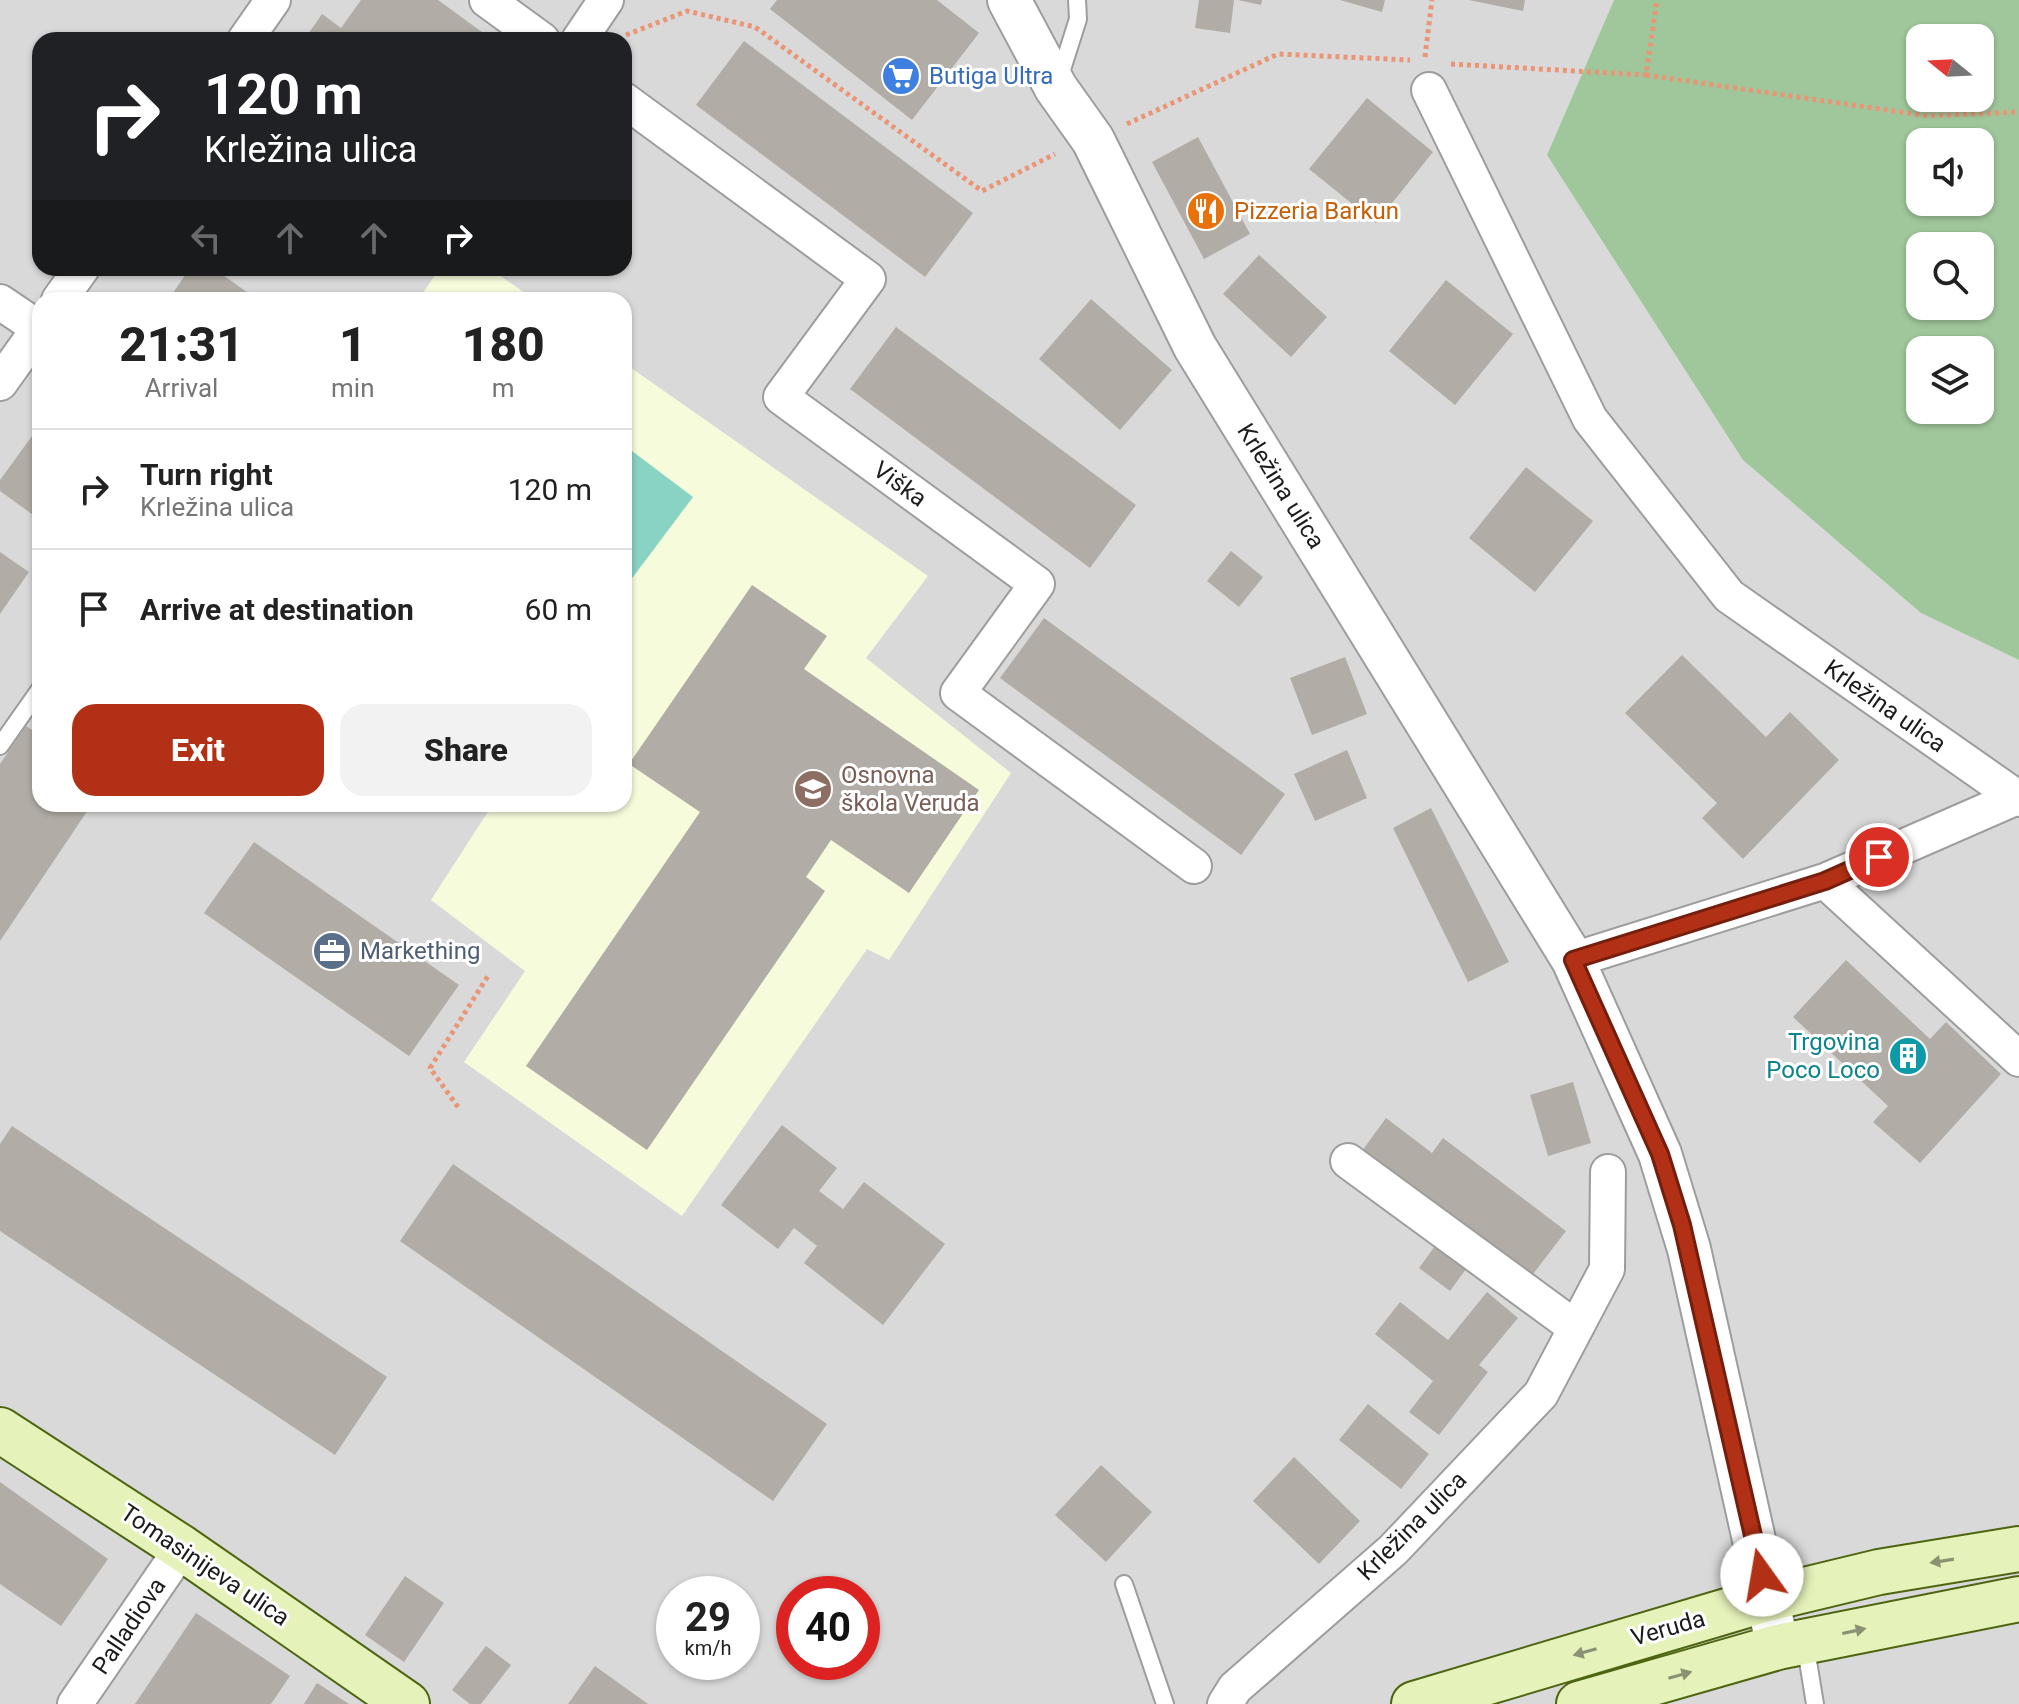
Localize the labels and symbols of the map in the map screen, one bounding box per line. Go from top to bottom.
north arrow [1906,24,1994,112]
supermarket icon: Butiga Ultra [880,55,922,97]
place label: Butiga Ultra [929,62,1053,90]
restaurant icon: Pizzeria Barkun [1185,190,1227,232]
place label: Pizzeria Barkun [1234,197,1399,225]
street label: Krležina ulica [1231,418,1331,554]
street label: Viška [868,455,932,513]
street label: Krležina ulica [1819,654,1951,758]
place label: Osnovna škola Veruda [841,761,980,817]
school or university icon: Osnovna škola Veruda [792,768,834,810]
pin [1845,823,1913,891]
office icon: Markething [311,930,353,972]
place label: Markething [360,937,480,965]
place label: Trgovina Poco Loco [1766,1028,1880,1084]
building icon: Trgovina Poco Loco [1887,1035,1929,1077]
street label: Krležina ulica [1352,1466,1472,1586]
street label: Tomasinijeva ulica [115,1498,295,1632]
position arrow [1720,1533,1804,1617]
one-way arrow [1929,1556,1954,1568]
street label: Palladiova [87,1572,171,1680]
speed limit sign: 40 [776,1576,880,1680]
street label: Veruda [1628,1604,1708,1652]
one-way arrow [1842,1625,1867,1637]
one-way arrow [1572,1646,1596,1659]
one-way arrow [1669,1668,1693,1681]

